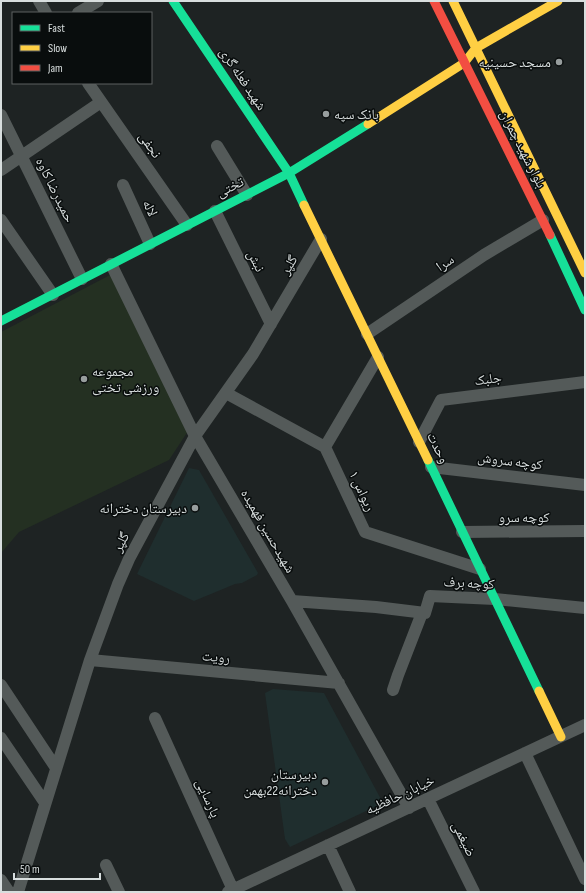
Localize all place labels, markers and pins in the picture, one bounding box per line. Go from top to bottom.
place label: مسجد حسینیه [478,54,551,71]
marker: مسجد حسینیه [554,57,564,67]
place label: بانک سپه [334,106,379,123]
marker: بانک سپه [321,109,331,119]
place label: مجموعه ورزشی تختی [92,363,159,396]
marker: مجموعه ورزشی تختی [79,374,89,384]
place label: دبیرستان دخترانه [100,500,187,517]
marker: دبیرستان دخترانه [190,503,200,513]
place label: دبیرستان دخترانه22بهمن [243,766,317,799]
marker: دبیرستان دخترانه22بهمن [320,777,330,787]

